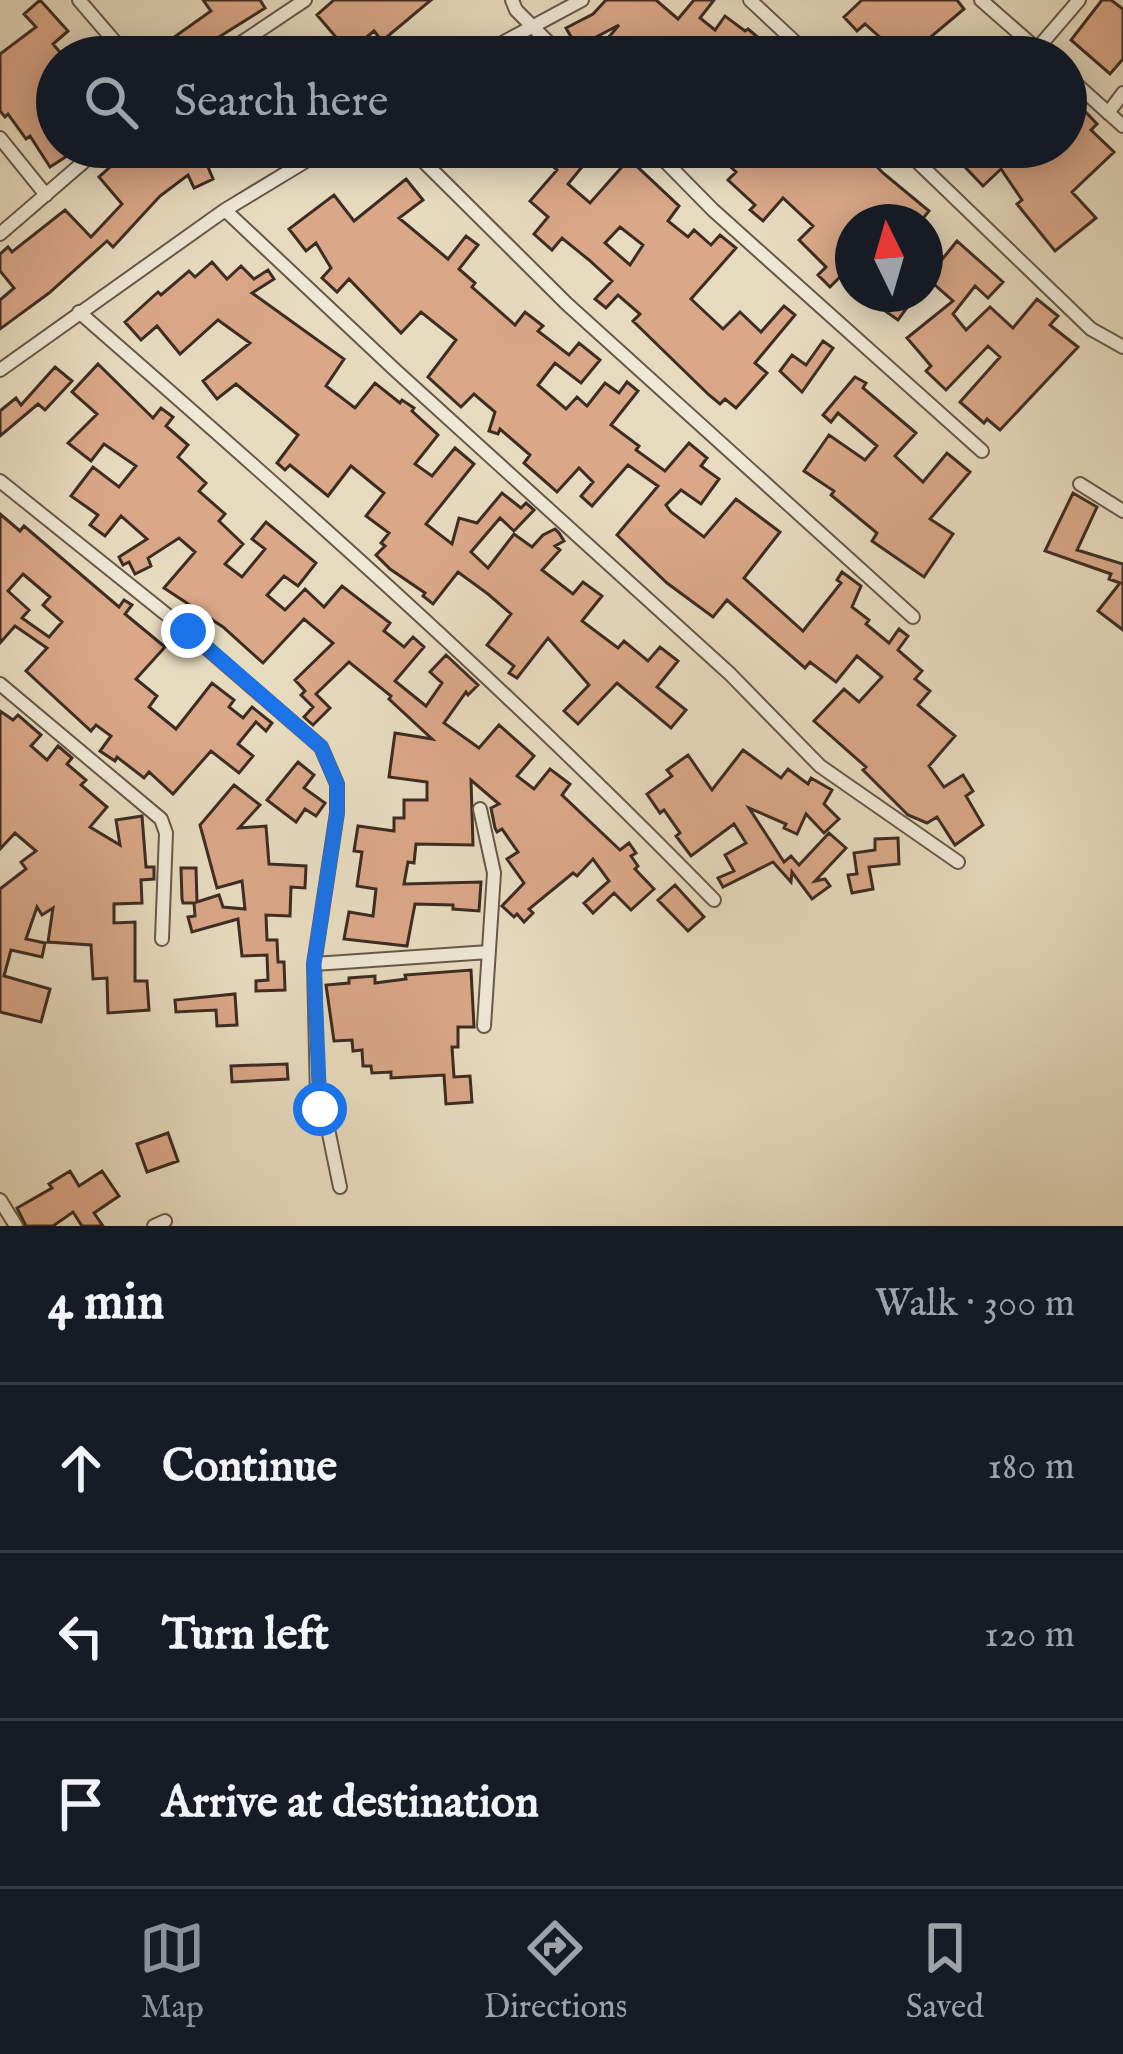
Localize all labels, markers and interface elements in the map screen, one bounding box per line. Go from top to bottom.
search box [36,36,1087,168]
icon: search [78,69,144,135]
text: Search here [174,74,388,131]
north arrow [835,204,943,312]
route end [161,604,215,658]
route start [293,1082,347,1136]
text: 4 min [48,1272,164,1337]
text: Walk · 300 m [875,1280,1075,1329]
icon: ahead [48,1435,114,1501]
text: Continue [162,1439,337,1496]
text: 180 m [987,1443,1075,1492]
icon: left [48,1603,114,1669]
text: Turn left [162,1607,329,1664]
text: 120 m [984,1611,1075,1660]
icon: arrive [48,1771,114,1837]
text: Arrive at destination [162,1775,539,1832]
tab: Map [139,1915,205,2029]
tab: Directions [484,1915,627,2029]
tab: Saved [906,1915,984,2029]

